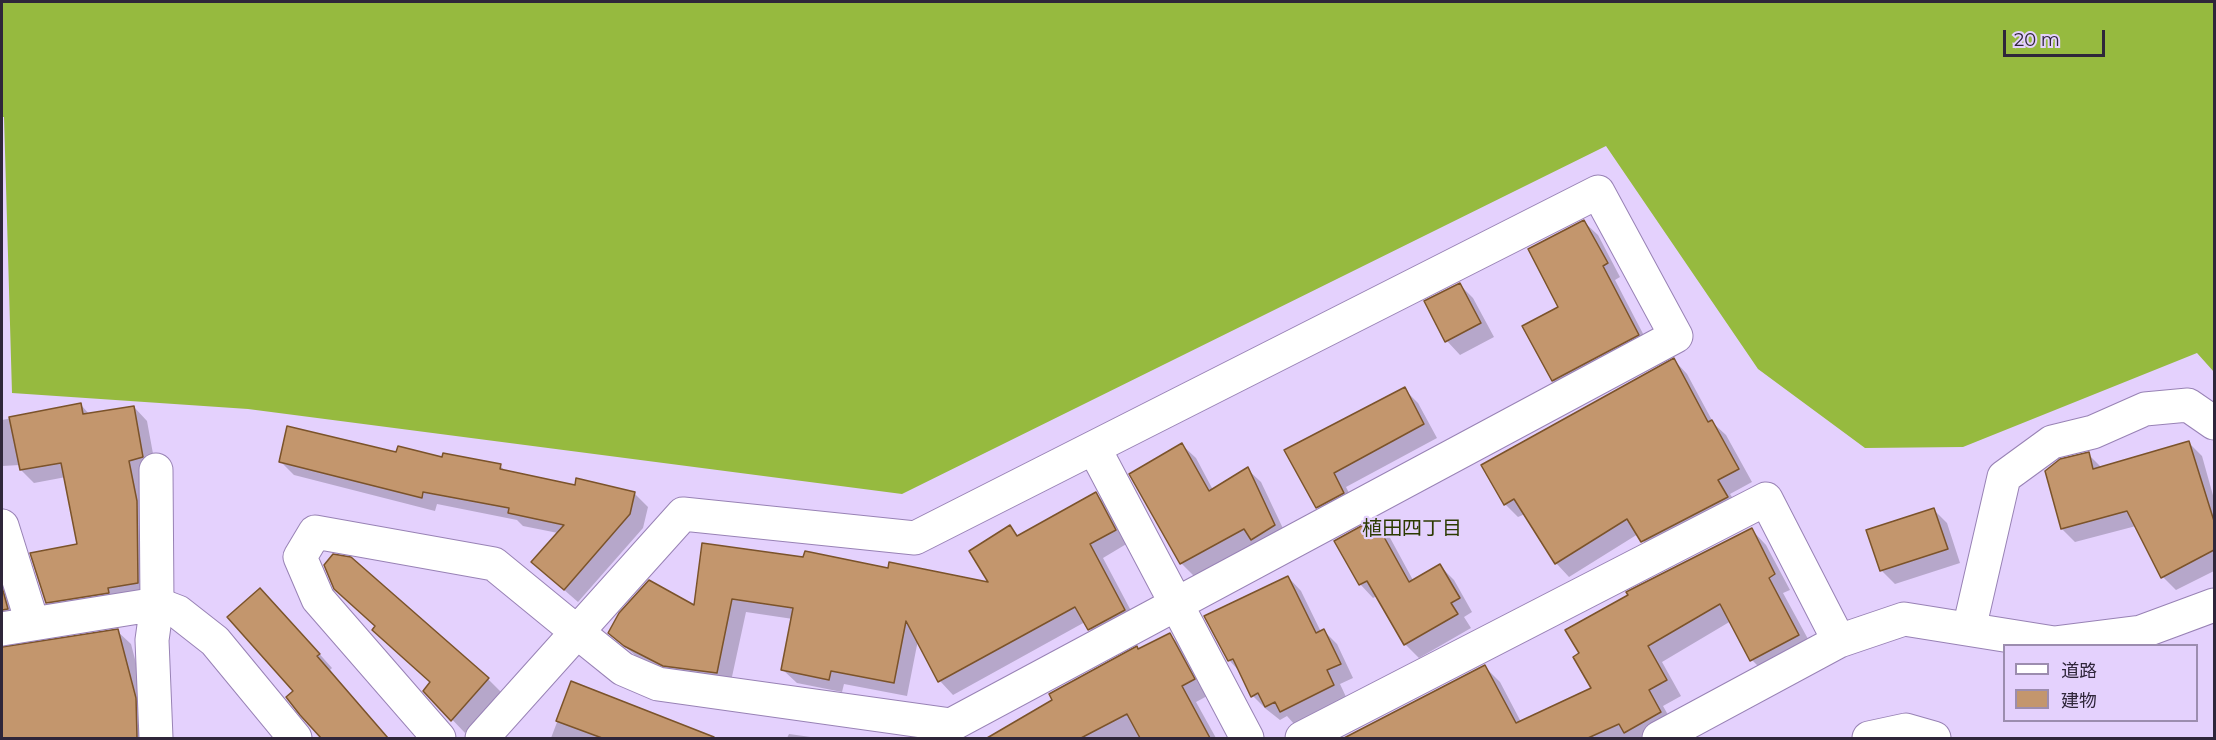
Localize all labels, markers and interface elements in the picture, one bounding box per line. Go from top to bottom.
scale bar [2006,18,2108,56]
text: 20 m [2014,29,2060,51]
district label: 植田四丁目 [1362,517,1462,541]
legend [2003,644,2198,722]
text: 道路 [2061,660,2097,682]
text: 建物 [2061,690,2097,712]

